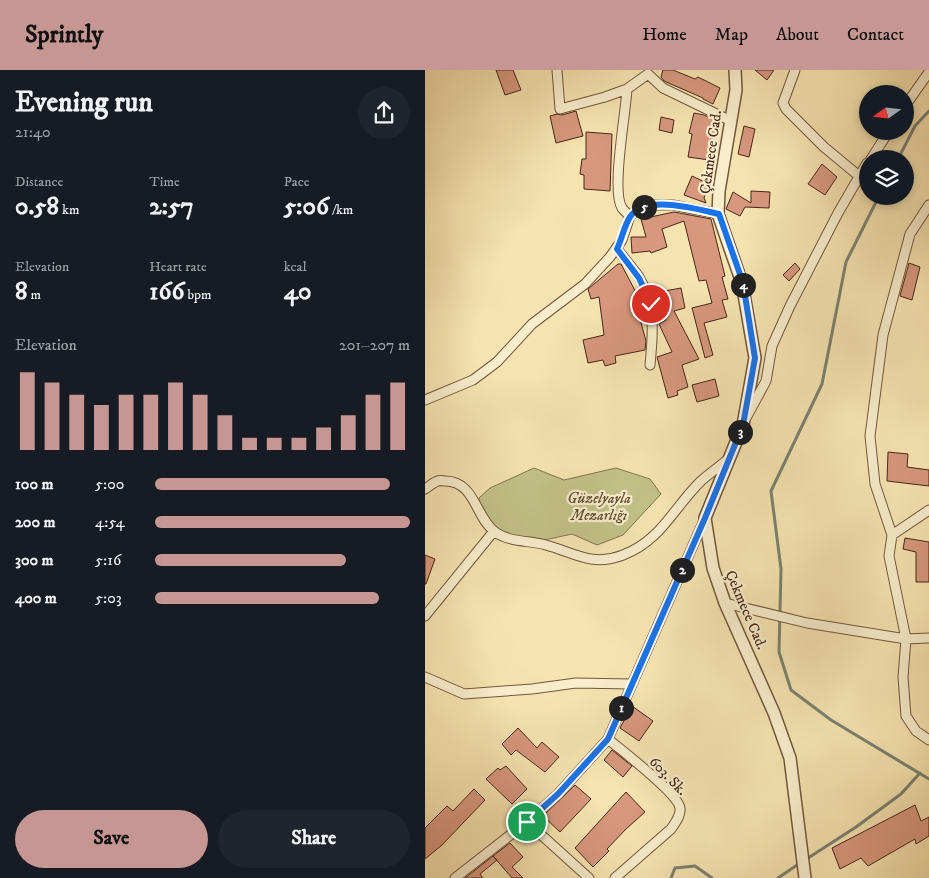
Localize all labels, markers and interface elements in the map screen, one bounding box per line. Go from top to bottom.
text: Sprintly [25,20,103,50]
text: Home [642,24,687,46]
text: Map [715,24,748,46]
text: About [776,24,819,46]
text: Contact [847,24,904,46]
text: Evening run [15,85,153,120]
north arrow [859,85,914,140]
map controls [859,85,914,205]
button: share [358,87,410,139]
street label: Çekmece Cad. [696,109,726,195]
text: 21:40 [15,122,51,142]
button: layers [859,150,914,205]
text: Distance [15,173,63,191]
text: Time [149,173,180,191]
text: Pace [284,173,310,191]
text: 0.58 [15,191,59,222]
text: 2:57 [149,191,194,222]
text: 5:06 [284,191,329,222]
pin: 5 [631,194,657,220]
text: 5 [641,198,648,216]
text: km [59,201,79,219]
text: /km [329,201,353,219]
text: Elevation [15,258,69,276]
text: Heart rate [149,258,207,276]
text: kcal [284,258,307,276]
pin: 4 [731,272,755,298]
text: 8 [15,276,28,307]
text: 166 [149,276,184,307]
text: 40 [284,276,312,307]
text: 4 [739,276,748,294]
pin [630,283,672,325]
text: m [28,286,41,304]
text: bpm [184,286,212,304]
icon: check [637,290,665,318]
text: Elevation [15,335,77,355]
text: 201–207 m [339,335,410,355]
pin: 3 [727,420,753,444]
text: 3 [738,423,743,441]
text: 100 m [15,474,54,494]
text: 5:00 [95,474,124,494]
park label: Güzelyayla Mezarlığı [567,489,631,525]
text: 200 m [15,512,56,532]
text: 4:54 [95,512,125,532]
text: 300 m [15,550,54,570]
text: 5:16 [95,550,121,570]
pin: 2 [669,558,695,582]
text: 2 [679,561,686,579]
street label: Çekmece Cad. [721,567,771,653]
text: 400 m [15,588,57,608]
text: 5:03 [95,588,122,608]
pin: 1 [609,696,633,720]
text: 1 [619,699,624,717]
street label: 603. Sk. [645,752,691,800]
pin [506,801,548,843]
icon: arrive [513,808,541,836]
button: Save [15,810,208,868]
button: Share [218,810,410,868]

